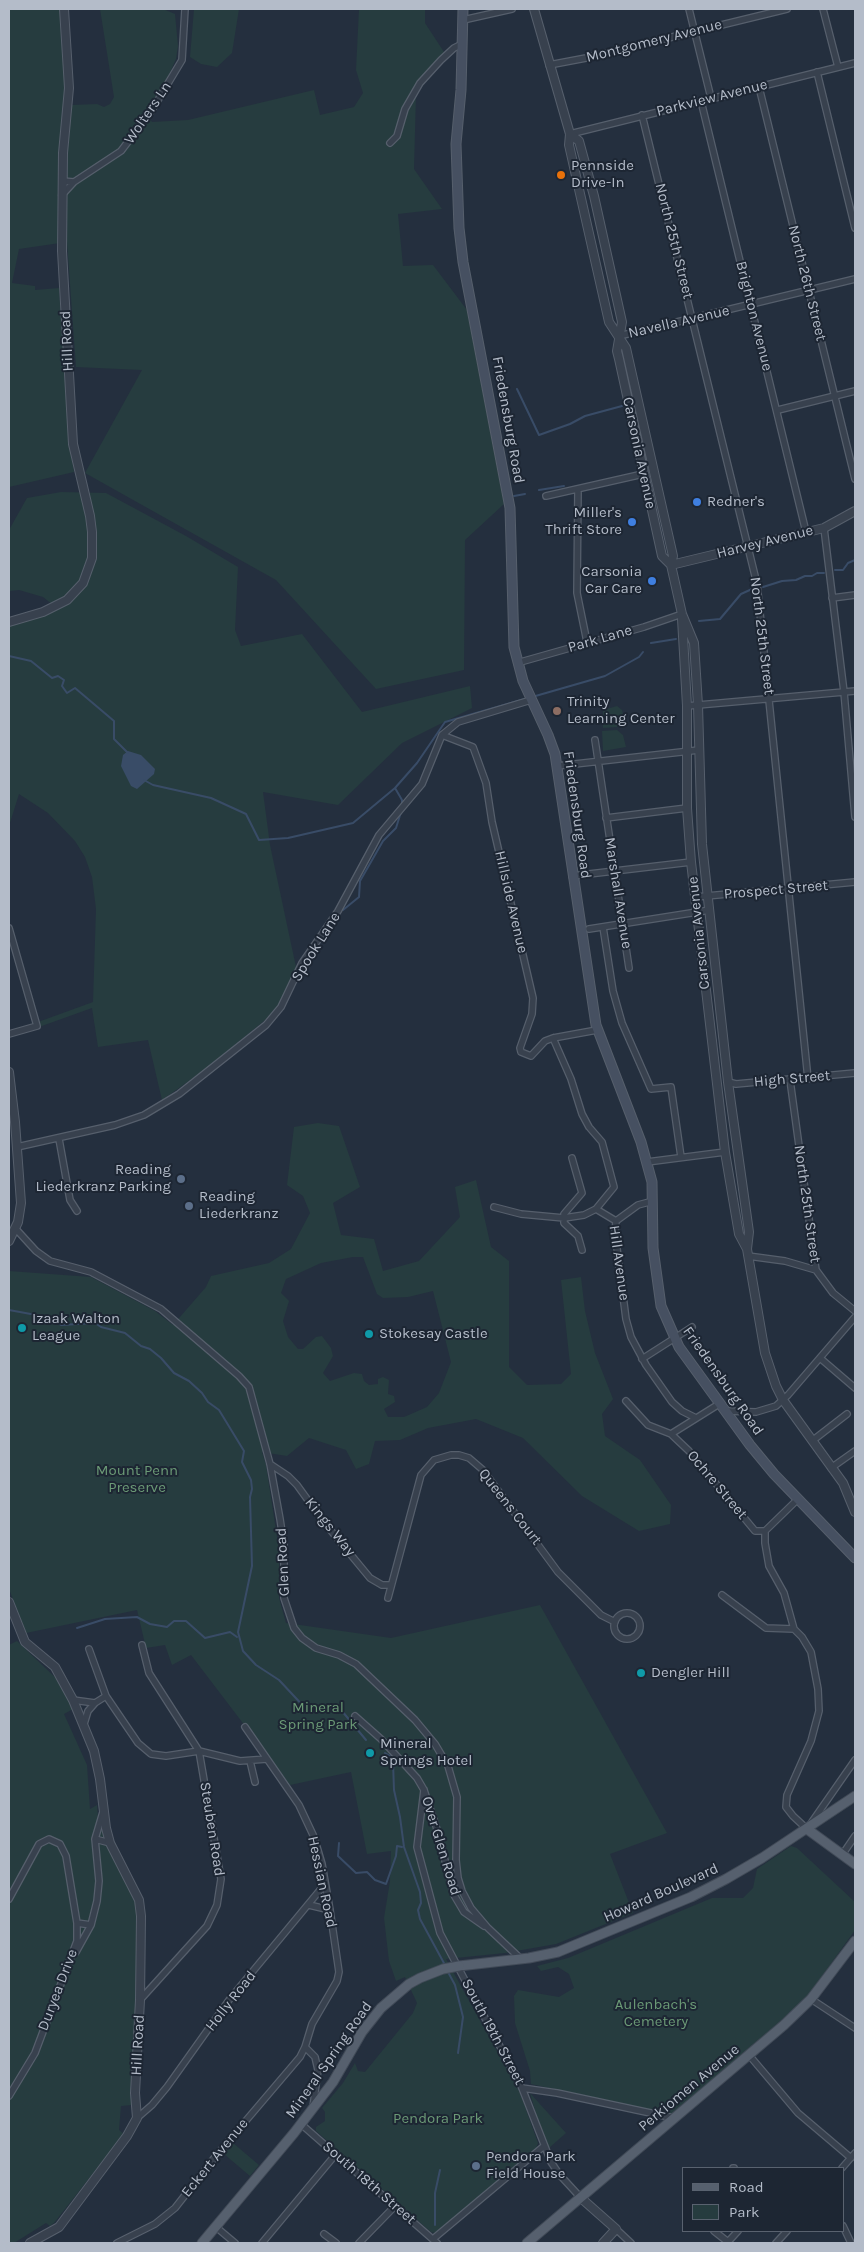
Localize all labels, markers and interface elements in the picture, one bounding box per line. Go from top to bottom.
street label: Montgomery Avenue [584,15,724,67]
street label: Parkview Avenue [655,75,769,121]
street label: Wolters Ln [121,78,175,148]
place label: Pennside Drive-In [571,157,634,192]
marker: Pennside Drive-In [555,169,567,181]
street label: North 25th Street [651,181,697,301]
street label: North 26th Street [784,223,830,343]
street label: Brighton Avenue [732,259,776,373]
street label: Navella Avenue [627,302,731,342]
street label: Hill Road [56,310,78,372]
street label: Friedensburg Road [488,355,528,485]
street label: Carsonia Avenue [618,396,660,510]
place label: Redner's [707,493,765,511]
marker: Redner's [691,496,703,508]
place label: Miller's Thrift Store [545,504,622,539]
marker: Miller's Thrift Store [626,516,638,528]
street label: Harvey Avenue [715,521,815,563]
place label: Carsonia Car Care [581,563,642,598]
marker: Carsonia Car Care [646,575,658,587]
street label: North 25th Street [746,576,778,696]
street label: Park Lane [566,621,634,657]
place label: Trinity Learning Center [567,693,675,728]
marker: Trinity Learning Center [551,705,563,717]
street label: Friedensburg Road [559,750,595,880]
street label: Marshall Avenue [600,836,636,950]
street label: Hillside Avenue [490,849,532,955]
street label: Carsonia Avenue [684,876,714,990]
street label: Prospect Street [723,876,829,904]
street label: Spook Lane [288,909,344,985]
street label: High Street [753,1067,831,1091]
street label: North 25th Street [790,1144,824,1264]
place label: Reading Liederkranz Parking [36,1161,171,1196]
marker: Reading Liederkranz Parking [175,1173,187,1185]
place label: Reading Liederkranz [199,1188,278,1223]
marker: Reading Liederkranz [183,1200,195,1212]
street label: Hill Avenue [605,1224,633,1302]
place label: Izaak Walton League [32,1310,120,1345]
marker: Izaak Walton League [16,1322,28,1334]
street label: Friedensburg Road [679,1323,767,1439]
place label: Stokesay Castle [379,1325,488,1343]
marker: Stokesay Castle [363,1328,375,1340]
street label: Ochre Street [683,1447,751,1523]
park label: Mount Penn Preserve [96,1462,178,1497]
street label: Queens Court [474,1465,546,1549]
street label: Kings Way [301,1494,359,1560]
street label: Glen Road [272,1527,294,1597]
place label: Dengler Hill [651,1664,730,1682]
marker: Dengler Hill [635,1667,647,1679]
park label: Mineral Spring Park [278,1699,358,1734]
place label: Mineral Springs Hotel [380,1735,472,1770]
marker: Mineral Springs Hotel [364,1747,376,1759]
street label: Steuben Road [196,1781,228,1877]
street label: Over Glen Road [417,1794,465,1898]
street label: Hessian Road [303,1834,341,1930]
street label: Howard Boulevard [601,1860,721,1926]
street label: Duryea Drive [34,1947,82,2033]
street label: Holly Road [202,1967,260,2035]
street label: South 19th Street [457,1976,529,2088]
park label: Aulenbach's Cemetery [615,1996,697,2031]
street label: Mineral Spring Road [282,1998,376,2122]
street label: Hill Road [127,2014,149,2076]
street label: Perkiomen Avenue [635,2041,743,2135]
park label: Pendora Park [393,2110,483,2128]
street label: Eckert Avenue [178,2115,252,2201]
street label: South 18th Street [318,2137,420,2229]
place label: Pendora Park Field House [486,2148,576,2183]
marker: Pendora Park Field House [470,2160,482,2172]
legend [682,2167,844,2232]
text: Road [729,2178,764,2196]
text: Park [729,2203,759,2221]

